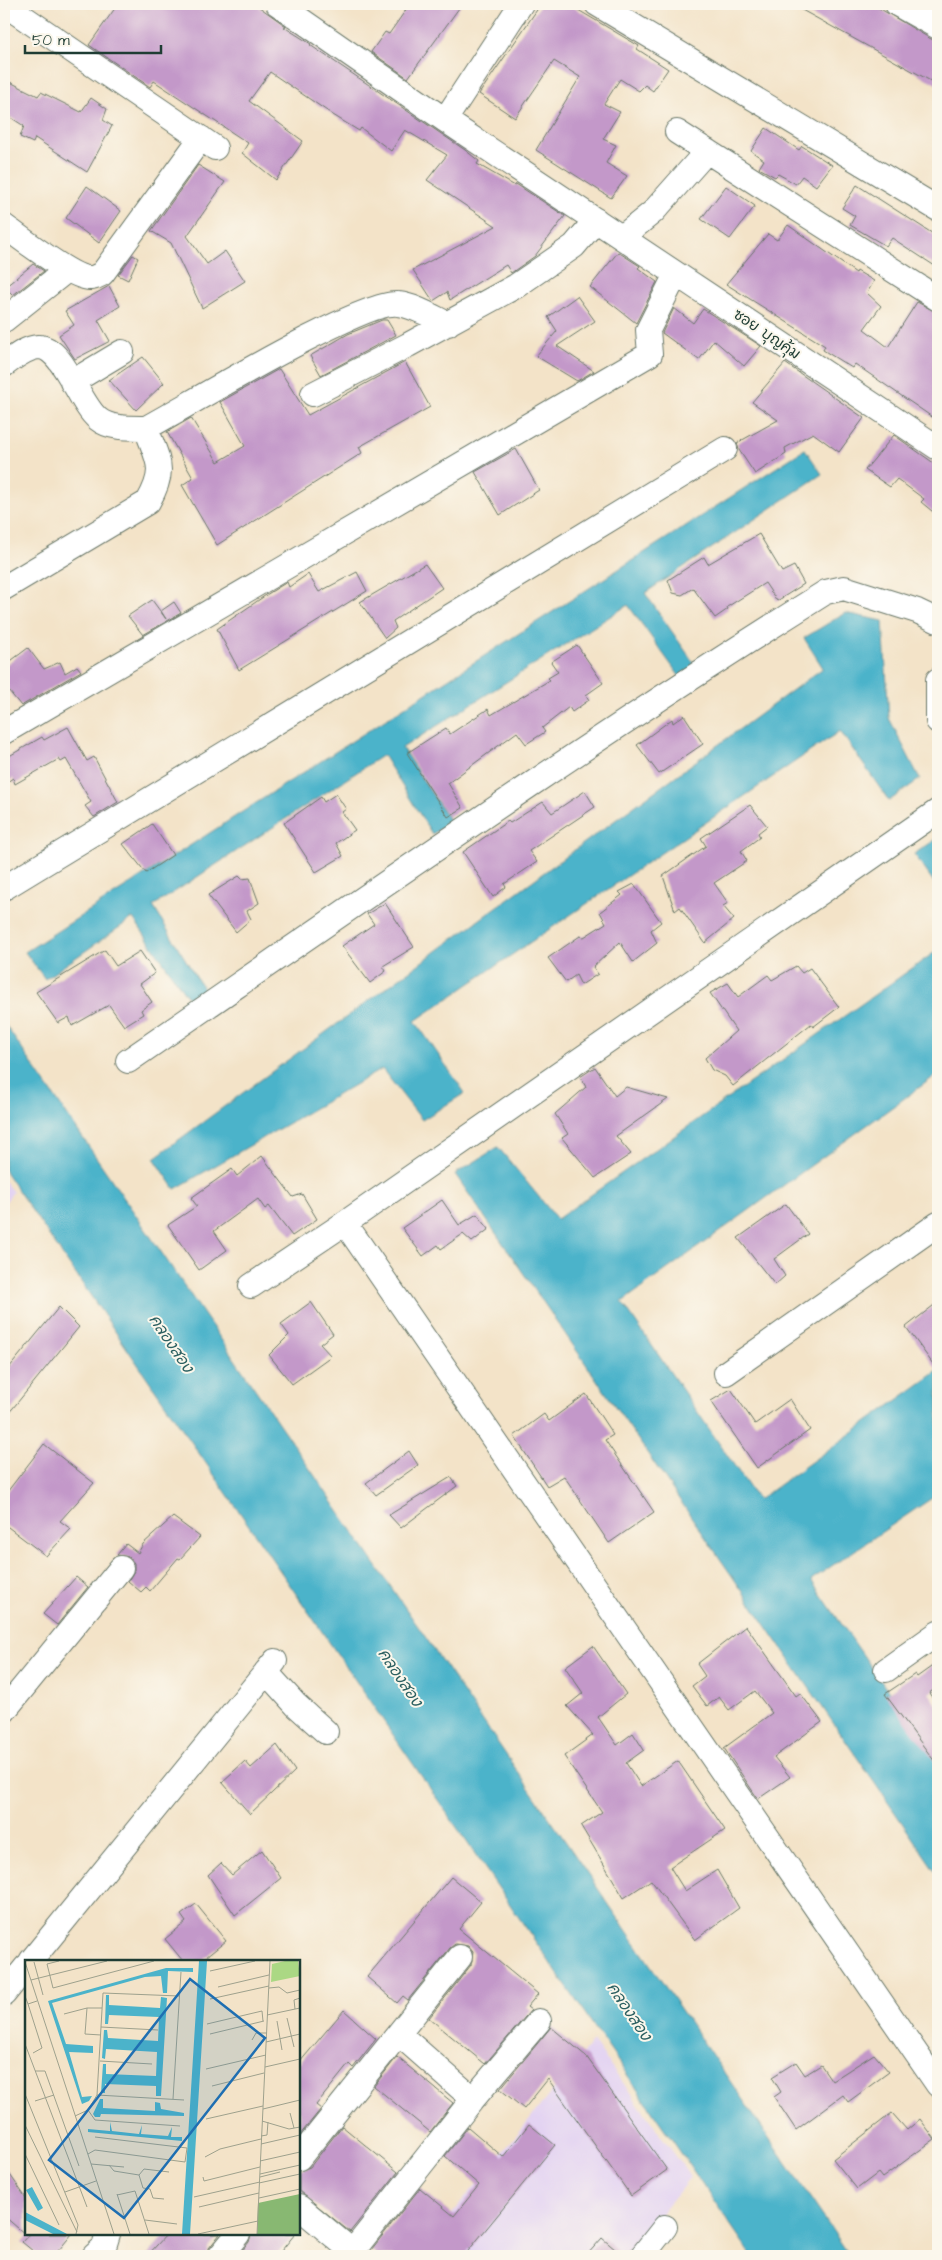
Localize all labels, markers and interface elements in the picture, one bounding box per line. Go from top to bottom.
scale bar [25,22,161,54]
text: 50 m [32,30,70,51]
street label: ซอย บุญคุ้ม [729,304,805,365]
water label: คลองสอง [144,1310,200,1379]
water label: คลองสอง [373,1644,429,1713]
inset map [25,1960,300,2235]
water label: คลองสอง [602,1978,658,2047]

